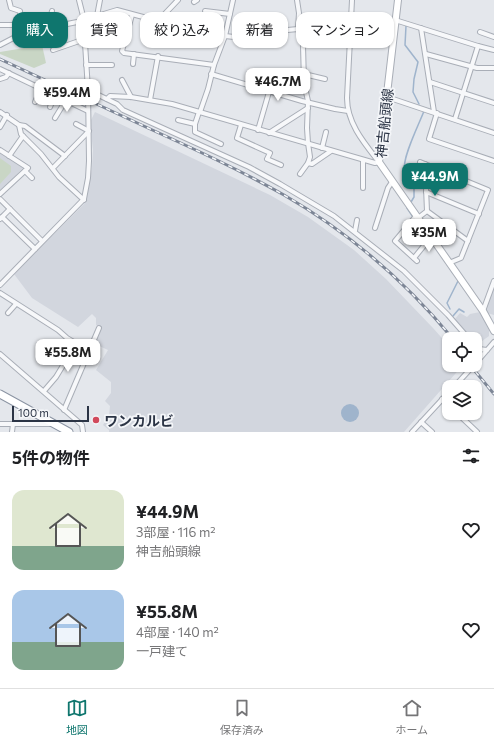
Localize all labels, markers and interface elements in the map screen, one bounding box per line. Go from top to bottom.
chip: 購入 [12,12,68,48]
chip: 賃貸 [76,12,132,48]
chip: 絞り込み [140,12,224,48]
chip: 新着 [232,12,288,48]
chip: マンション [296,12,394,48]
pin: ¥46.7M [245,68,311,102]
text: ¥46.7M [254,73,302,89]
pin: ¥59.4M [34,79,100,113]
text: ¥59.4M [43,84,91,100]
street label: 神吉船頭線 [372,87,396,159]
pin: ¥44.9M [402,163,468,197]
text: ¥44.9M [411,168,459,184]
pin: ¥35M [405,219,453,253]
text: ¥35M [411,224,447,240]
map controls [442,332,482,420]
button: locate [442,332,482,372]
pin: ¥55.8M [35,339,101,373]
text: ¥55.8M [44,344,92,360]
button: layers [442,380,482,420]
scale bar [12,404,89,423]
text: 100 m [18,406,49,419]
place label: ワンカルビ [104,412,174,429]
marker: ワンカルビ [91,415,101,425]
icon: filters [460,445,482,467]
text: 5件の物件 [12,447,90,468]
text: ¥44.9M [136,501,199,522]
icon: home [44,506,92,554]
icon: heart [460,519,482,541]
text: 3部屋 · 116 m² [136,524,216,540]
text: 神吉船頭線 [136,543,201,559]
text: ¥55.8M [136,601,198,622]
icon: home [44,606,92,654]
icon: heart [460,619,482,641]
text: 4部屋 · 140 m² [136,624,219,640]
text: 一戸建て [136,643,188,659]
tab: 地図 [66,697,88,737]
tab: 保存済み [220,697,264,737]
tab: ホーム [395,697,428,737]

